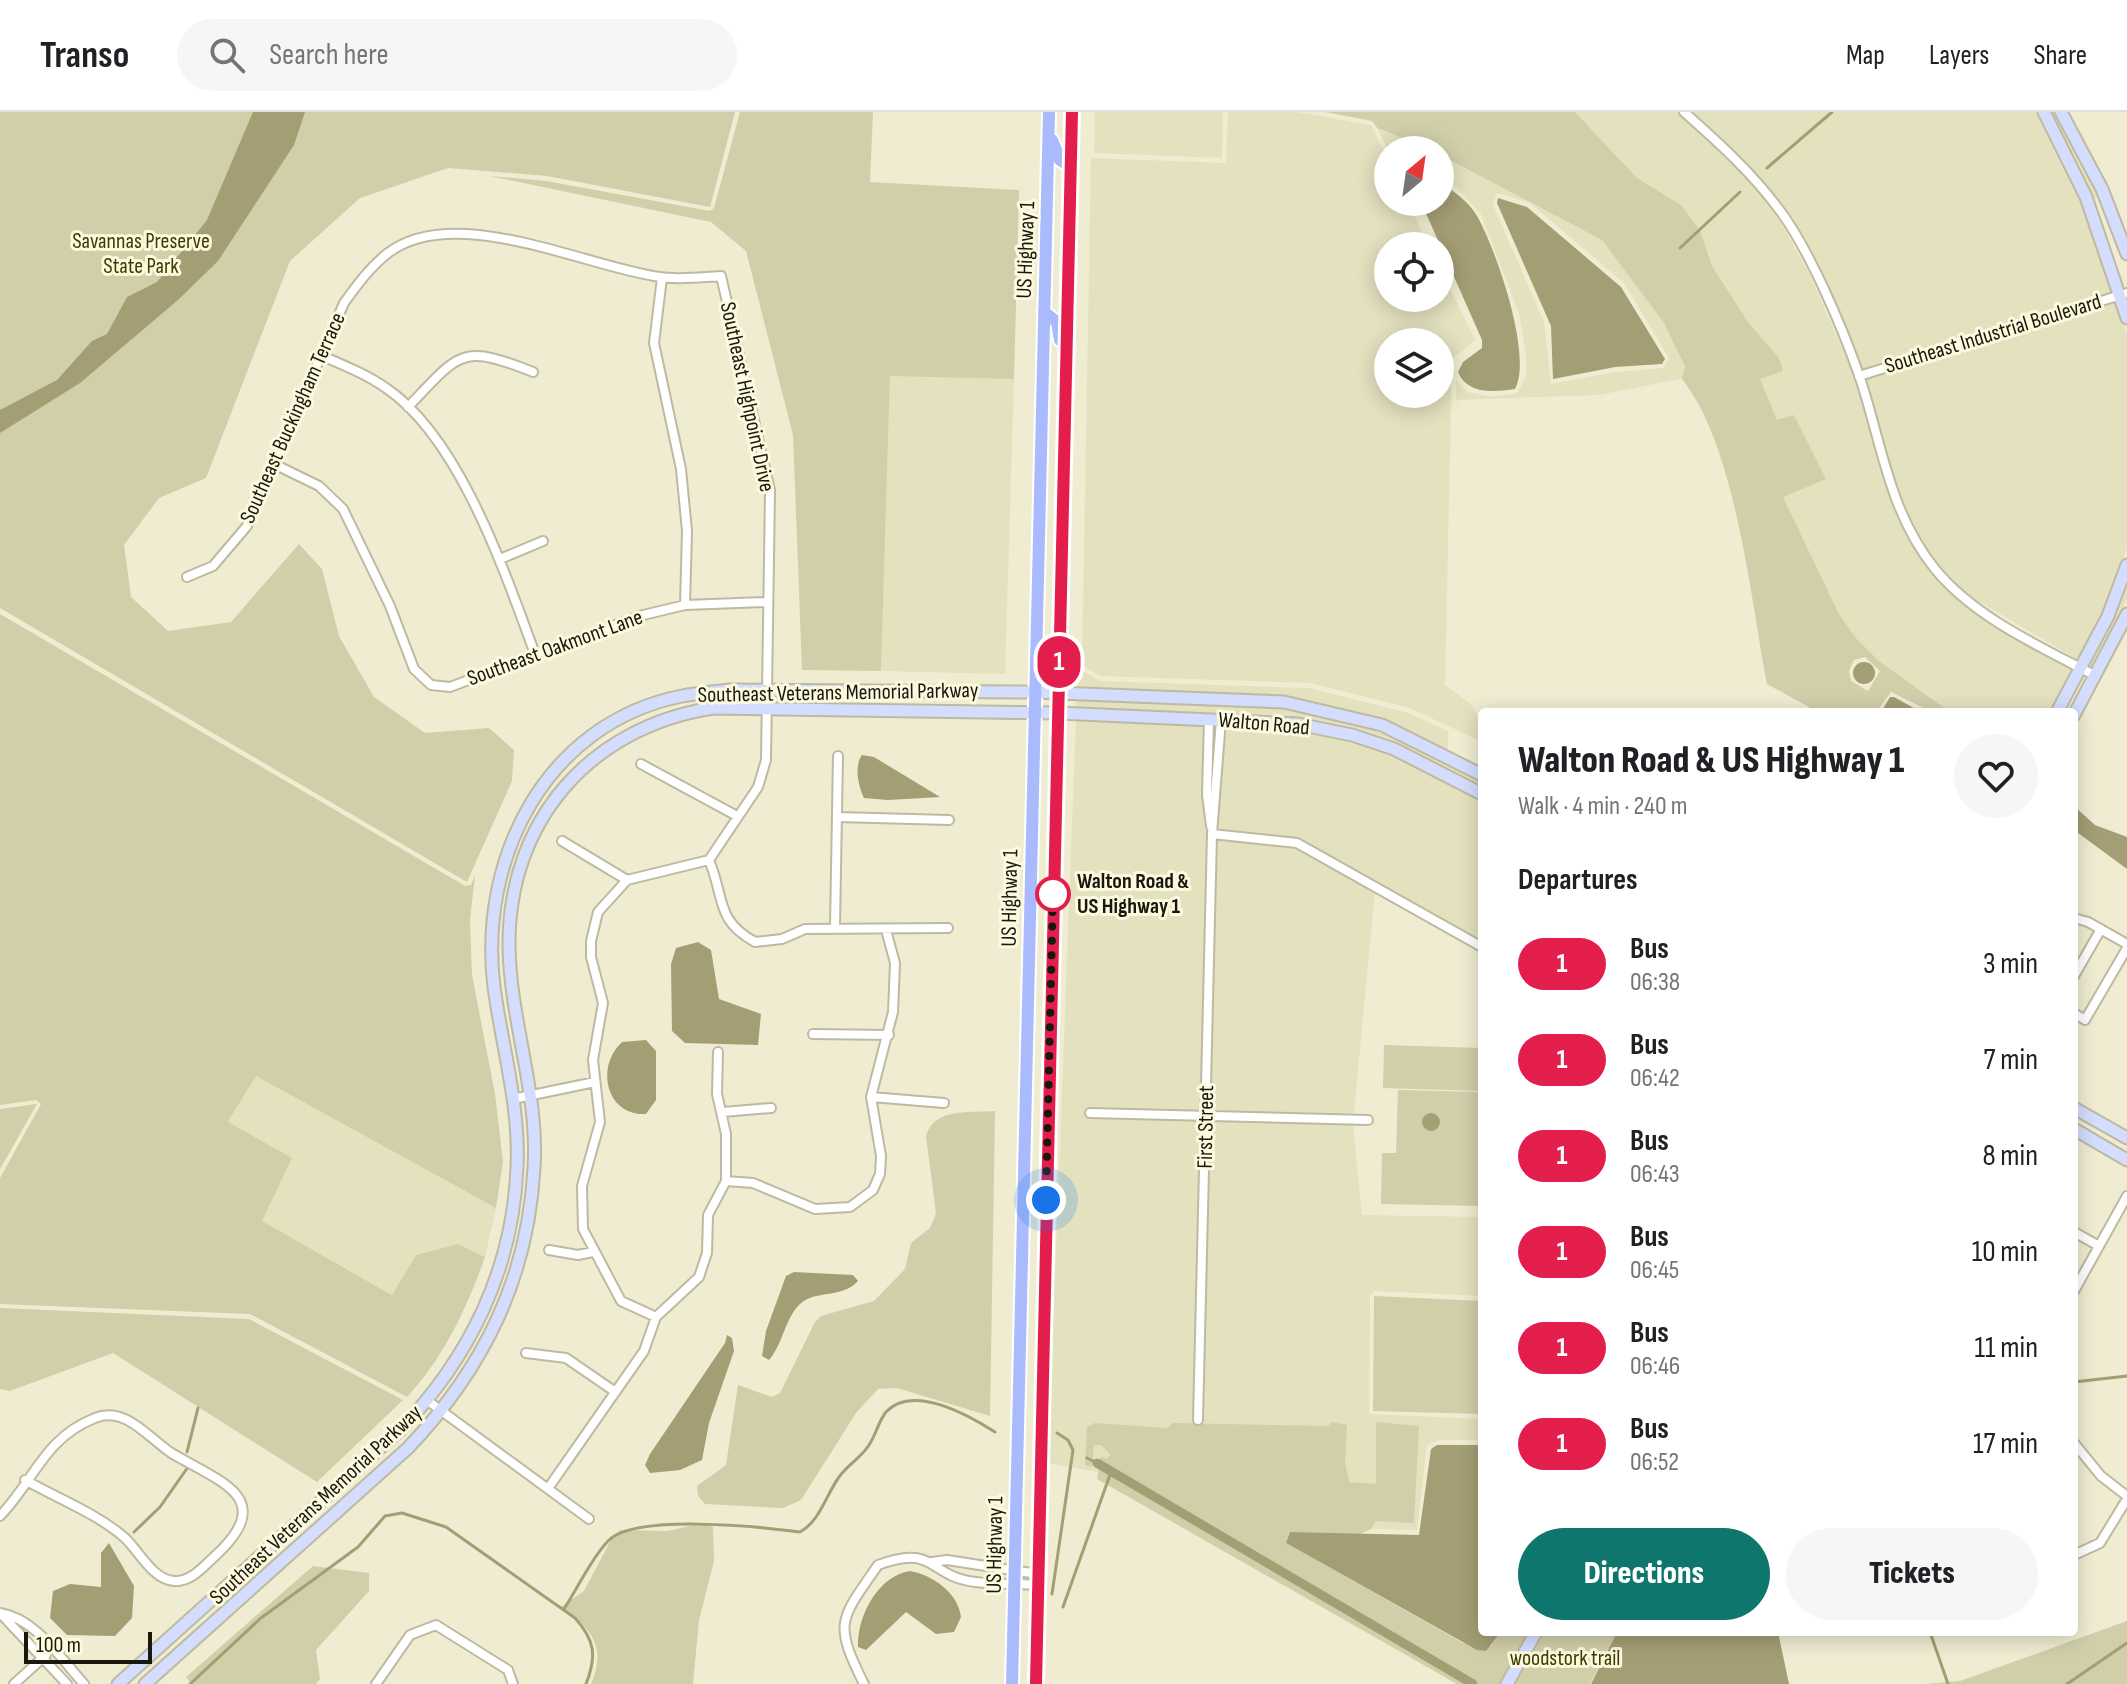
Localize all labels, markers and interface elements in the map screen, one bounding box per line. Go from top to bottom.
search box [177,19,737,91]
text: Transo [40,33,129,78]
icon: search [205,33,249,77]
text: Search here [269,37,389,73]
text: Map [1846,39,1885,72]
text: Layers [1929,39,1989,72]
text: Share [2033,39,2087,72]
north arrow [1374,136,1454,216]
map controls [1374,136,1454,408]
street label: US Highway 1 [1011,201,1041,299]
park label: Savannas Preserve State Park [72,228,210,280]
button: locate [1374,232,1454,312]
street label: Southeast Industrial Boulevard [1881,288,2105,380]
street label: Southeast Highpoint Drive [714,300,780,494]
street label: Southeast Buckingham Terrace [234,308,352,528]
button: layers [1374,328,1454,408]
street label: Southeast Oakmont Lane [464,604,646,692]
line badge: 1 [1033,636,1085,688]
text: 1 [1054,645,1064,678]
street label: Southeast Veterans Memorial Parkway [697,677,979,709]
street label: Walton Road [1217,707,1311,741]
button: heart [1954,734,2038,818]
text: Walton Road & US Highway 1 [1518,738,1904,783]
text: Walk · 4 min · 240 m [1518,791,1687,822]
street label: US Highway 1 [996,849,1024,947]
text: Departures [1518,862,1638,898]
place label: Walton Road & US Highway 1 [1077,868,1189,920]
marker: Walton Road & US Highway 1 [1036,877,1070,911]
text: Bus [1630,931,1669,967]
text: 3 min [1983,946,2038,982]
text: 1 [1557,947,1567,980]
text: 06:38 [1630,967,1680,998]
text: Bus [1630,1027,1669,1063]
text: 7 min [1984,1042,2038,1078]
text: 1 [1557,1043,1567,1076]
text: 06:42 [1630,1063,1680,1094]
street label: First Street [1192,1085,1220,1169]
text: Bus [1630,1123,1669,1159]
text: 8 min [1982,1138,2038,1174]
text: 1 [1557,1139,1567,1172]
text: 06:43 [1630,1159,1680,1190]
your location [1026,1180,1066,1220]
text: Bus [1630,1219,1669,1255]
text: 10 min [1972,1234,2038,1270]
text: 1 [1557,1235,1567,1268]
text: 06:45 [1630,1255,1679,1286]
text: Bus [1630,1315,1669,1351]
text: 11 min [1975,1330,2038,1366]
text: 1 [1557,1331,1567,1364]
text: 06:46 [1630,1351,1680,1382]
street label: Southeast Veterans Memorial Parkway [204,1399,428,1611]
text: Bus [1630,1411,1669,1447]
text: 17 min [1973,1426,2038,1462]
text: 1 [1557,1427,1567,1460]
text: 06:52 [1630,1447,1679,1478]
street label: US Highway 1 [981,1496,1009,1594]
button: Directions [1518,1528,1770,1620]
button: Tickets [1786,1528,2038,1620]
scale bar [24,1628,152,1664]
text: 100 m [36,1632,81,1659]
park label: woodstork trail [1510,1645,1620,1672]

